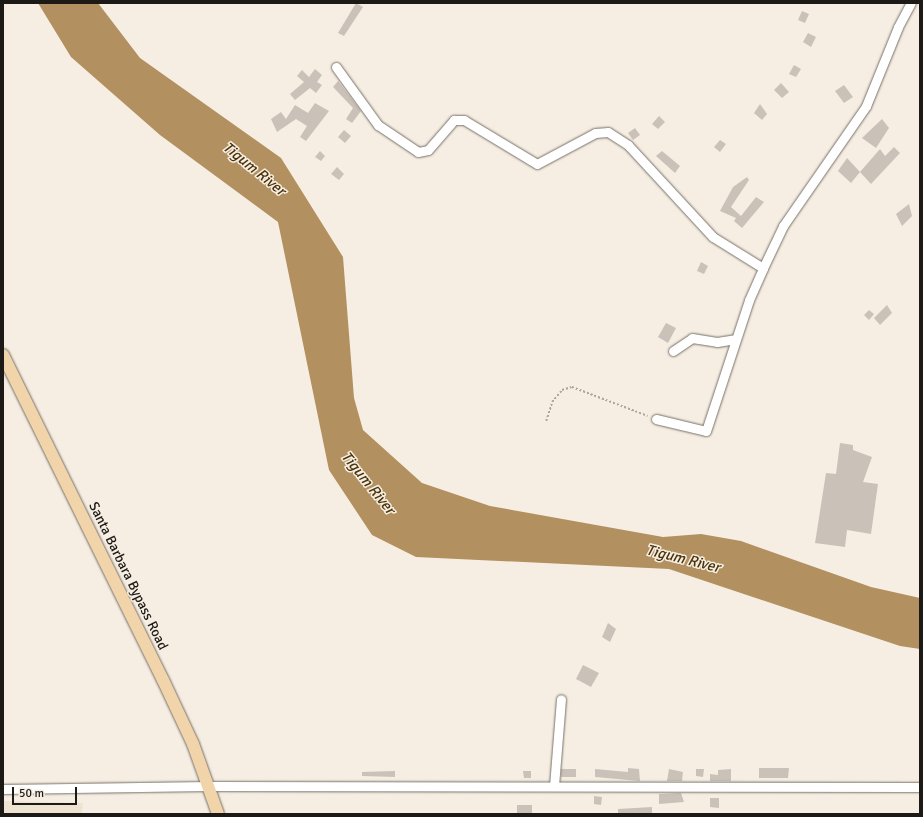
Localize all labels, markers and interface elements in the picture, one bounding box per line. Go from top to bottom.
water label: Tigum River [219,138,289,200]
water label: Tigum River [337,448,399,518]
street label: Santa Barbara Bypass Road [85,499,171,653]
water label: Tigum River [644,541,722,577]
scale bar [14,779,79,805]
text: 50 m [19,786,44,801]

